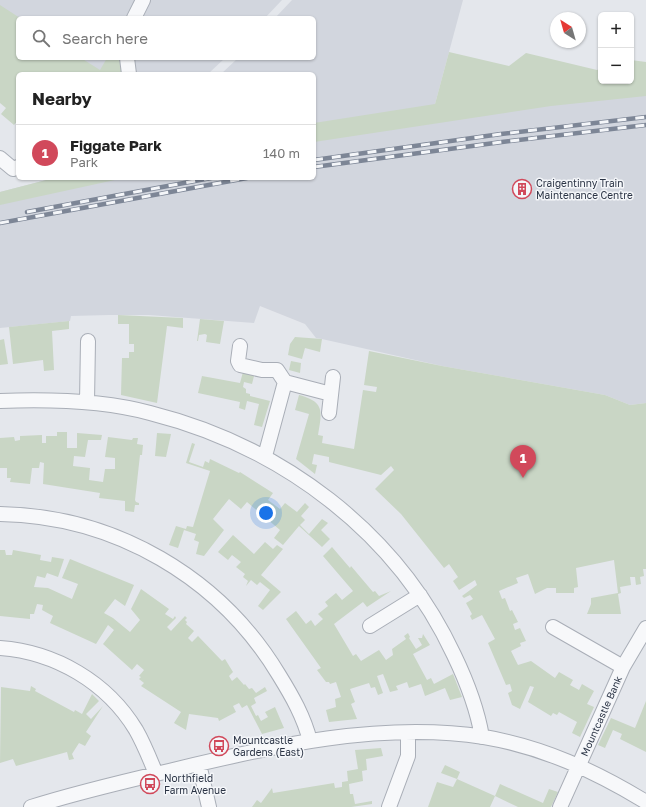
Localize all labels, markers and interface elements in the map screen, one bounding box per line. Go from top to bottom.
north arrow [550,12,586,48]
map controls [598,12,634,84]
button: + [598,12,634,48]
search box [16,16,316,60]
icon: search [30,27,52,49]
text: Search here [62,29,148,47]
button: − [598,48,634,84]
text: Nearby [32,88,92,109]
text: Figgate Park [70,136,162,154]
text: 1 [42,145,48,161]
text: 140 m [263,145,300,161]
text: Park [70,154,98,170]
place label: Craigentinny Train Maintenance Centre [536,177,633,201]
building icon: Craigentinny Train Maintenance Centre [511,178,533,200]
pin: 1 [510,445,536,478]
your location [256,503,276,523]
street label: Mountcastle Bank [578,674,624,758]
place label: Mountcastle Gardens (East) [233,734,304,758]
bus stop icon: Mountcastle Gardens (East) [208,735,230,757]
place label: Northfield Farm Avenue [164,772,226,796]
bus stop icon: Northfield Farm Avenue [139,773,161,795]

